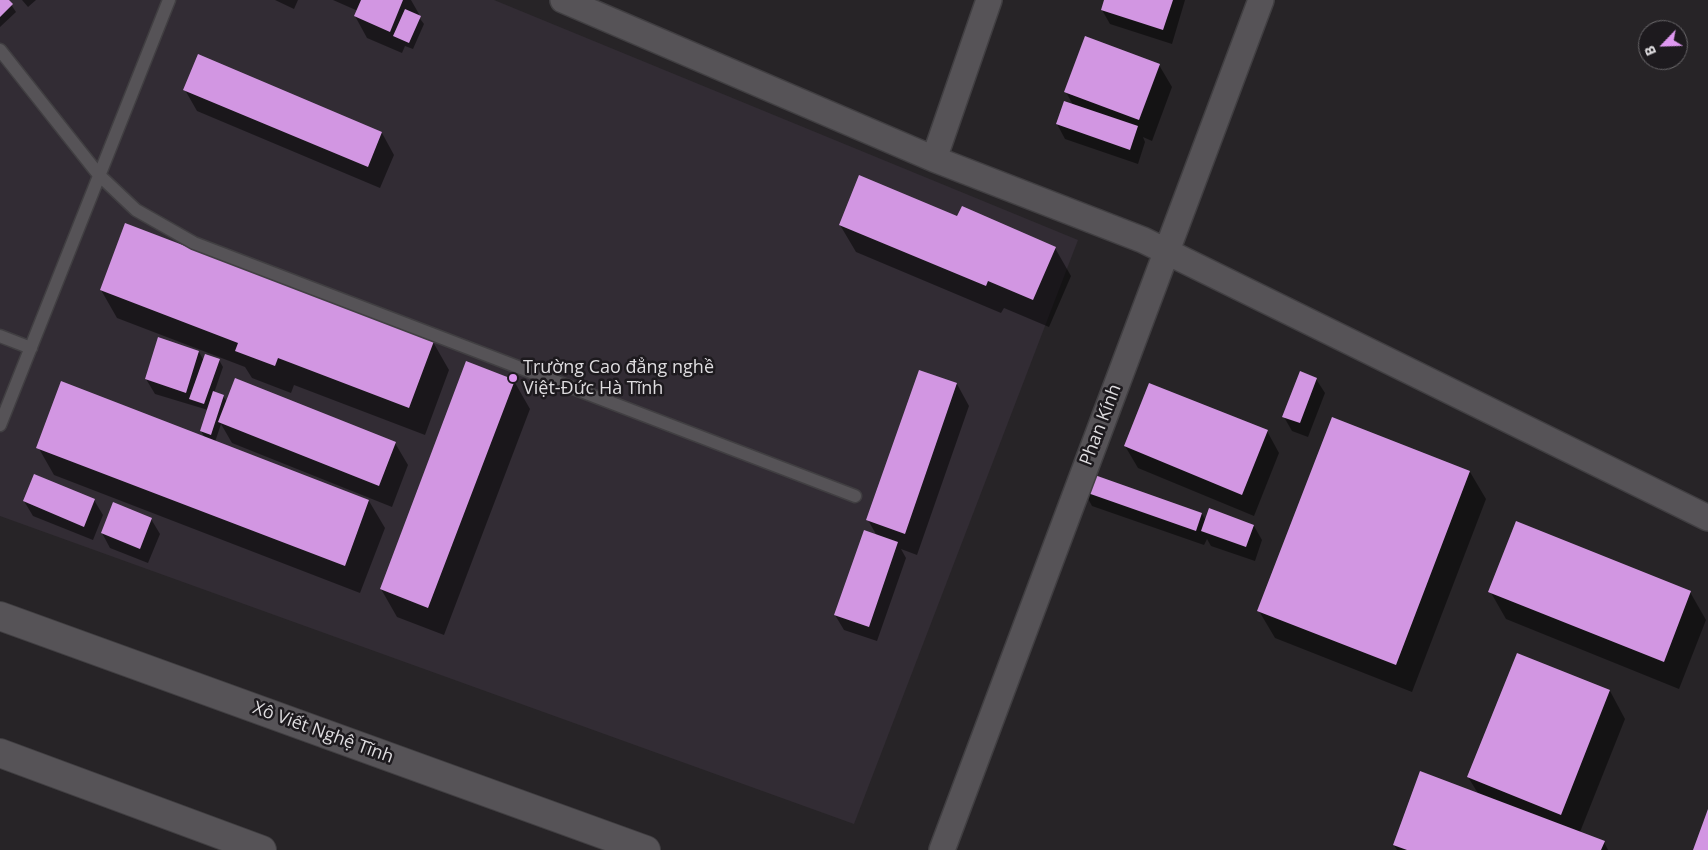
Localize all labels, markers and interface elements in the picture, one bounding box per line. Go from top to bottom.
north arrow [1638,20,1688,70]
text: B [1639,43,1660,59]
place label: Trường Cao đẳng nghề Việt-Đức Hà Tĩnh [523,357,714,399]
marker: Trường Cao đẳng nghề Việt-Đức Hà Tĩnh [507,372,519,384]
street label: Phan Kính [1076,381,1126,469]
street label: Xô Viết Nghệ Tĩnh [250,698,396,768]

